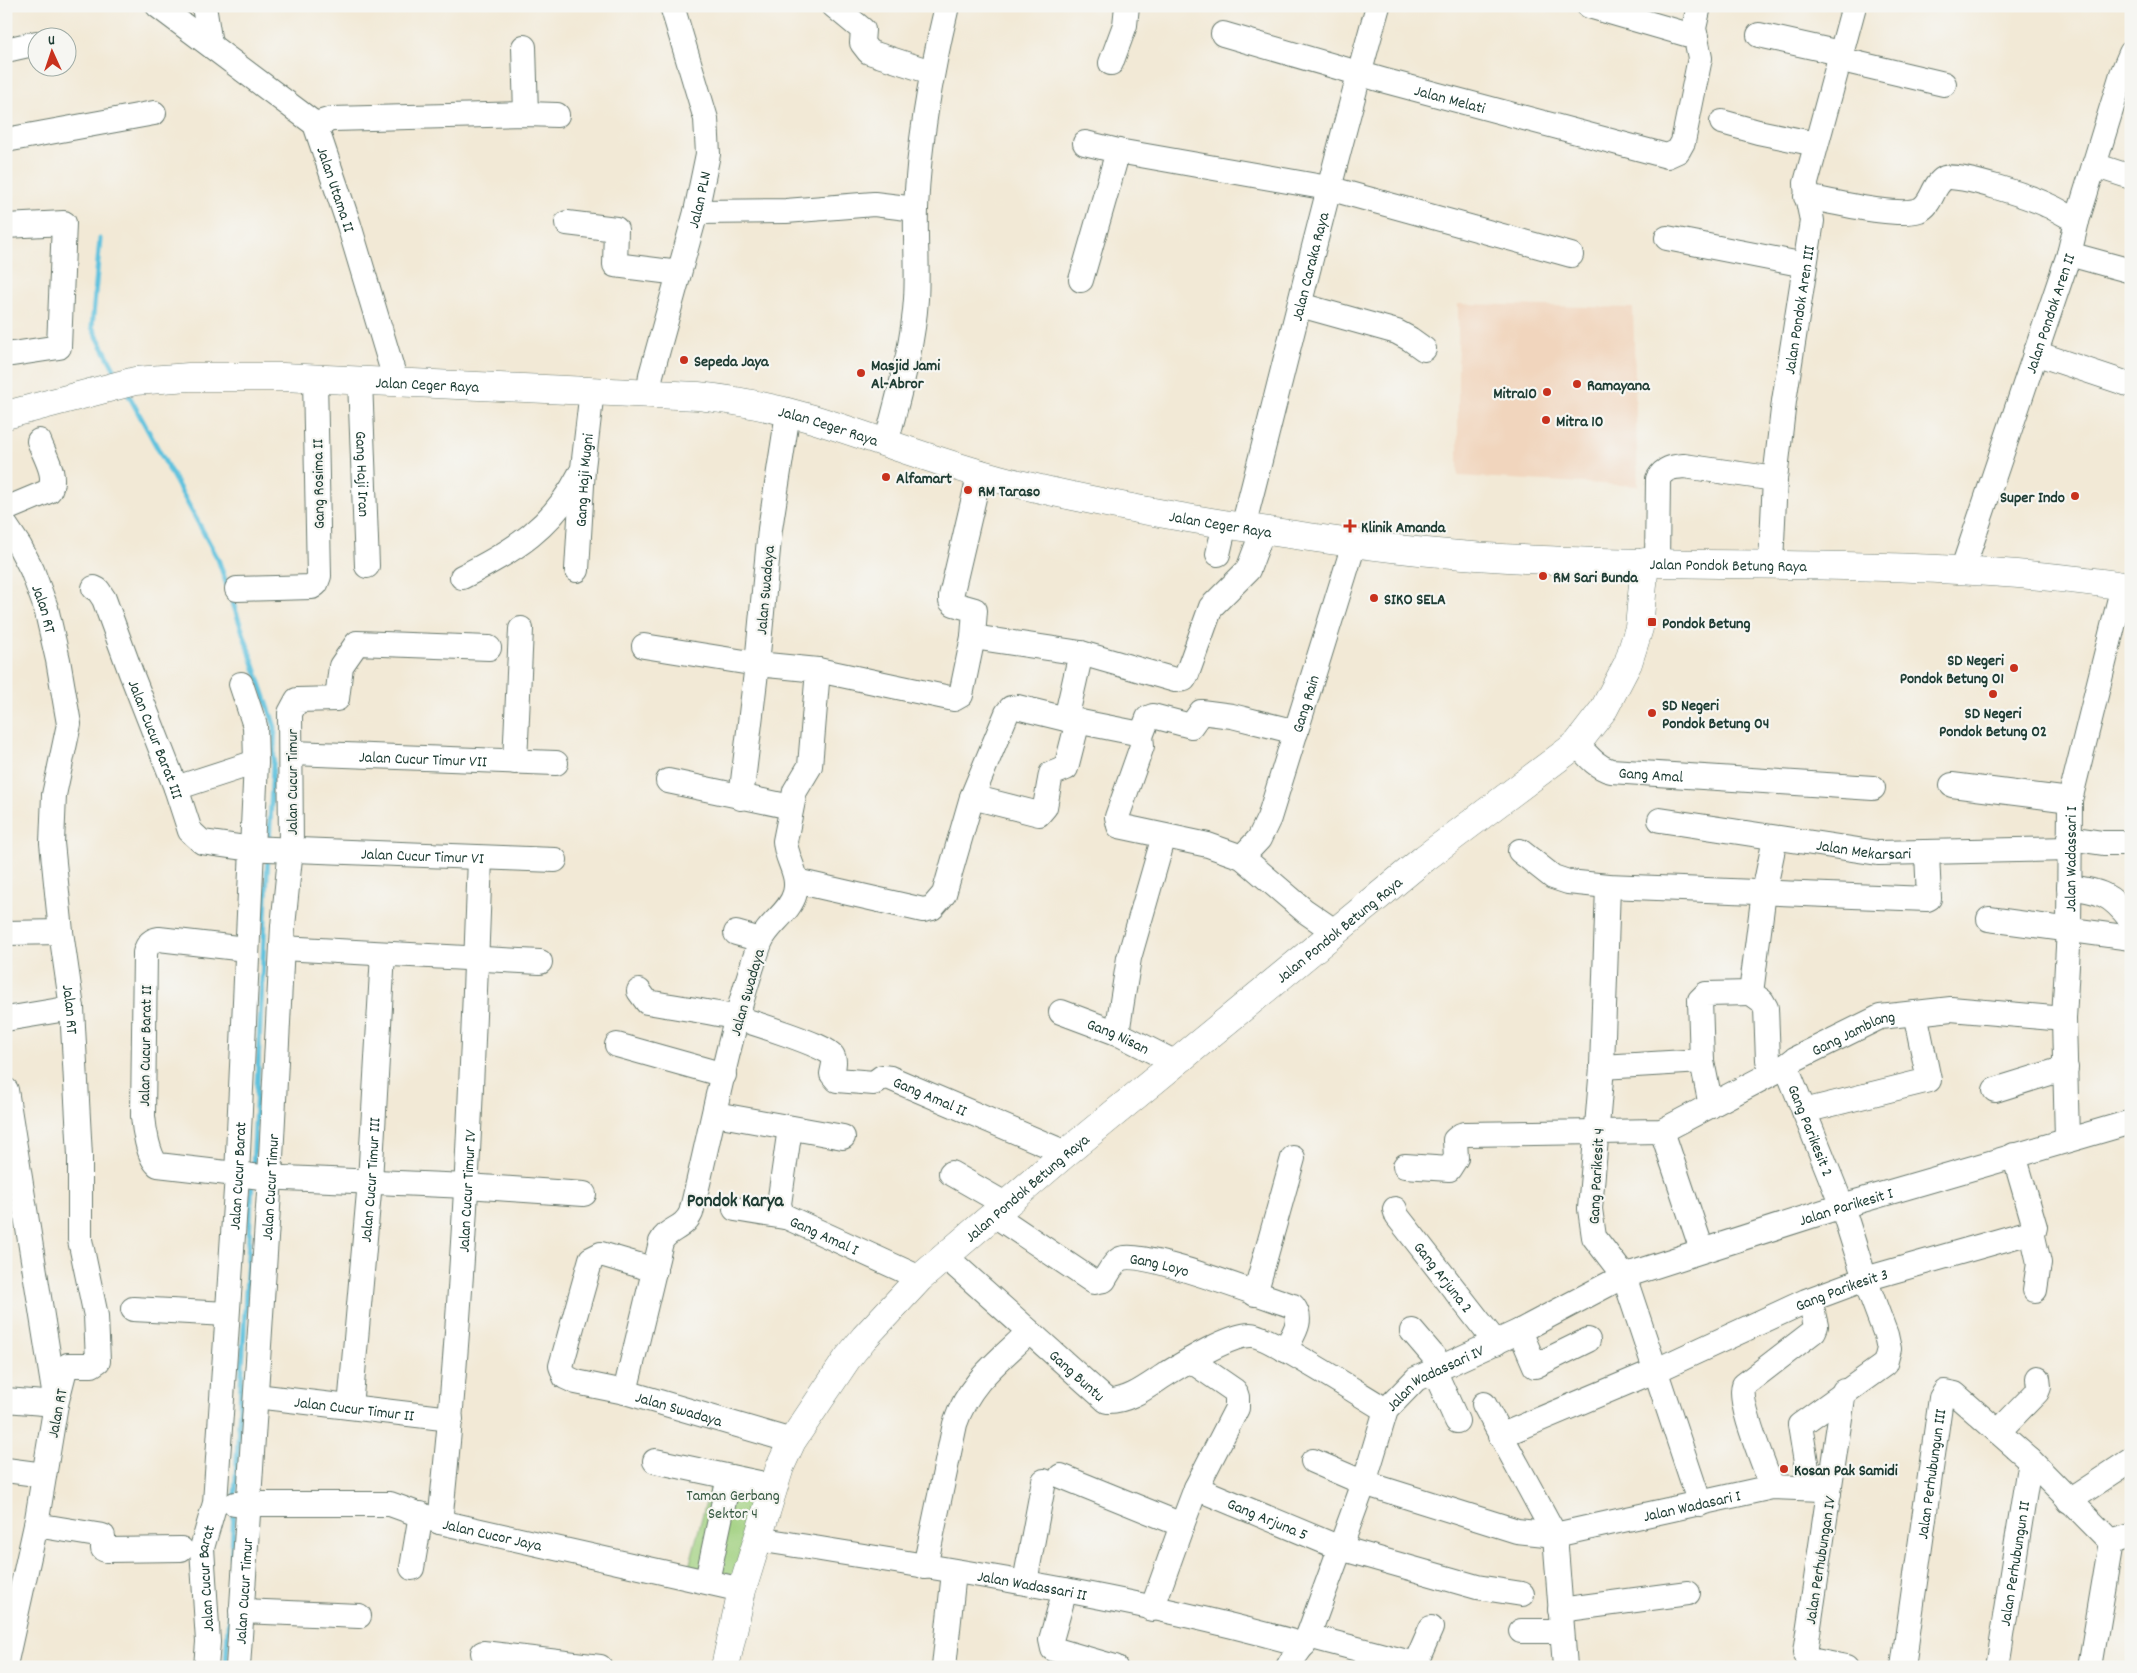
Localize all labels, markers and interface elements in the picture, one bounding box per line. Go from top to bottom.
north arrow [28,28,78,78]
text: U [48,31,56,51]
street label: Jalan Melati [1412,80,1487,121]
street label: Jalan Utama II [309,144,360,235]
street label: Jalan PLN [683,169,718,231]
street label: Jalan Caraka Raya [1287,209,1336,324]
street label: Jalan Pondok Aren III [1779,244,1822,376]
street label: Jalan Pondok Aren II [2020,251,2082,377]
place label: Sepeda Jaya [694,351,770,374]
marker: Sepeda Jaya [678,354,690,366]
place label: Masjid Jami Al-Abror [871,355,940,396]
marker: Masjid Jami Al-Abror [855,367,867,379]
street label: Jalan Ceger Raya [375,372,480,400]
place label: Ramayana [1587,375,1651,398]
marker: Ramayana [1571,378,1583,390]
place label: Mitra10 [1493,383,1537,406]
marker: Mitra10 [1541,386,1553,398]
street label: Jalan Ceger Raya [776,401,881,454]
place label: Mitra 10 [1556,411,1604,434]
marker: Mitra 10 [1540,414,1552,426]
street label: Gang Haji Iran [348,431,374,517]
street label: Gang Haji Mugni [571,432,601,528]
street label: Gang Rosima II [307,439,332,529]
place label: Alfamart [896,468,952,491]
marker: Alfamart [880,471,892,483]
place label: RM Taraso [978,481,1040,504]
marker: RM Taraso [962,484,974,496]
place label: Super Indo [2000,487,2065,510]
marker: Super Indo [2069,490,2081,502]
street label: Jalan Ceger Raya [1167,506,1274,545]
place label: Klinik Amanda [1361,517,1447,540]
marker: Klinik Amanda [1343,519,1357,533]
street label: Jalan Swadaya [751,544,782,636]
street label: Jalan Pondok Betung Raya [1649,554,1808,579]
place label: RM Sari Bunda [1553,567,1639,590]
marker: RM Sari Bunda [1537,570,1549,582]
street label: Jalan RT [24,582,61,636]
place label: SIKO SELA [1384,589,1446,612]
marker: SIKO SELA [1368,592,1380,604]
place label: Pondok Betung [1662,613,1750,636]
marker: Pondok Betung [1646,616,1658,628]
place label: SD Negeri Pondok Betung 01 [1900,650,2004,691]
marker: SD Negeri Pondok Betung 01 [2008,662,2020,674]
street label: Gang Rain [1287,672,1327,736]
street label: Jalan Cucur Barat III [121,677,188,803]
marker: SD Negeri Pondok Betung 02 [1987,688,1999,700]
place label: SD Negeri Pondok Betung 04 [1662,695,1769,736]
place label: SD Negeri Pondok Betung 02 [1939,703,2047,744]
marker: SD Negeri Pondok Betung 04 [1646,707,1658,719]
street label: Jalan Cucur Timur [282,729,305,835]
street label: Jalan Cucur Timur VII [358,747,487,774]
street label: Gang Amal [1618,763,1684,790]
street label: Jalan Wadassari I [2060,806,2084,912]
street label: Jalan Mekarsari [1814,835,1912,867]
street label: Jalan Cucur Timur VI [360,843,484,871]
street label: Jalan Pondok Betung Raya [1272,872,1409,990]
street label: Jalan Swadaya [725,946,772,1039]
street label: Jalan RT [55,983,82,1035]
street label: Jalan Cucur Barat II [134,985,159,1107]
street label: Gang Jamblang [1808,1006,1897,1063]
street label: Gang Nisan [1083,1014,1153,1061]
street label: Gang Amal II [889,1072,970,1124]
street label: Gang Parikesit 2 [1781,1082,1838,1180]
street label: Jalan Cucur Timur III [356,1117,388,1244]
street label: Jalan Cucur Barat [224,1121,253,1231]
street label: Gang Parikesit 4 [1583,1127,1612,1225]
street label: Jalan Cucur Timur IV [453,1129,483,1253]
street label: Jalan Pondok Betung Raya [961,1129,1096,1249]
street label: Jalan Cucur Timur [257,1133,286,1241]
street label: Jalan Parikesit I [1796,1183,1896,1233]
district label: Pondok Karya [687,1189,784,1216]
street label: Gang Amal I [785,1211,862,1262]
street label: Gang Arjuna 2 [1407,1237,1477,1319]
street label: Gang Loyo [1128,1249,1192,1284]
street label: Gang Parikesit 3 [1792,1264,1891,1318]
street label: Jalan Wadassari IV [1382,1340,1489,1418]
street label: Gang Buntu [1043,1345,1109,1408]
street label: Jalan RT [42,1386,75,1440]
street label: Jalan Swadaya [632,1387,725,1434]
street label: Jalan Cucur Timur II [293,1392,415,1429]
street label: Jalan Perhubungun III [1912,1408,1953,1541]
place label: Kosan Pak Samidi [1794,1460,1898,1483]
marker: Kosan Pak Samidi [1778,1463,1790,1475]
park label: Taman Gerbang Sektor 4 [686,1485,780,1526]
street label: Jalan Wadasari I [1641,1485,1743,1529]
street label: Gang Arjuna 5 [1223,1493,1311,1547]
street label: Jalan Perhubungan IV [1800,1494,1843,1626]
street label: Jalan Perhubungun II [1995,1499,2037,1628]
street label: Jalan Cucor Jaya [440,1514,544,1559]
street label: Jalan Cucur Barat [192,1523,222,1633]
street label: Jalan Cucur Timur [230,1537,260,1645]
street label: Jalan Wadassari II [975,1566,1089,1608]

